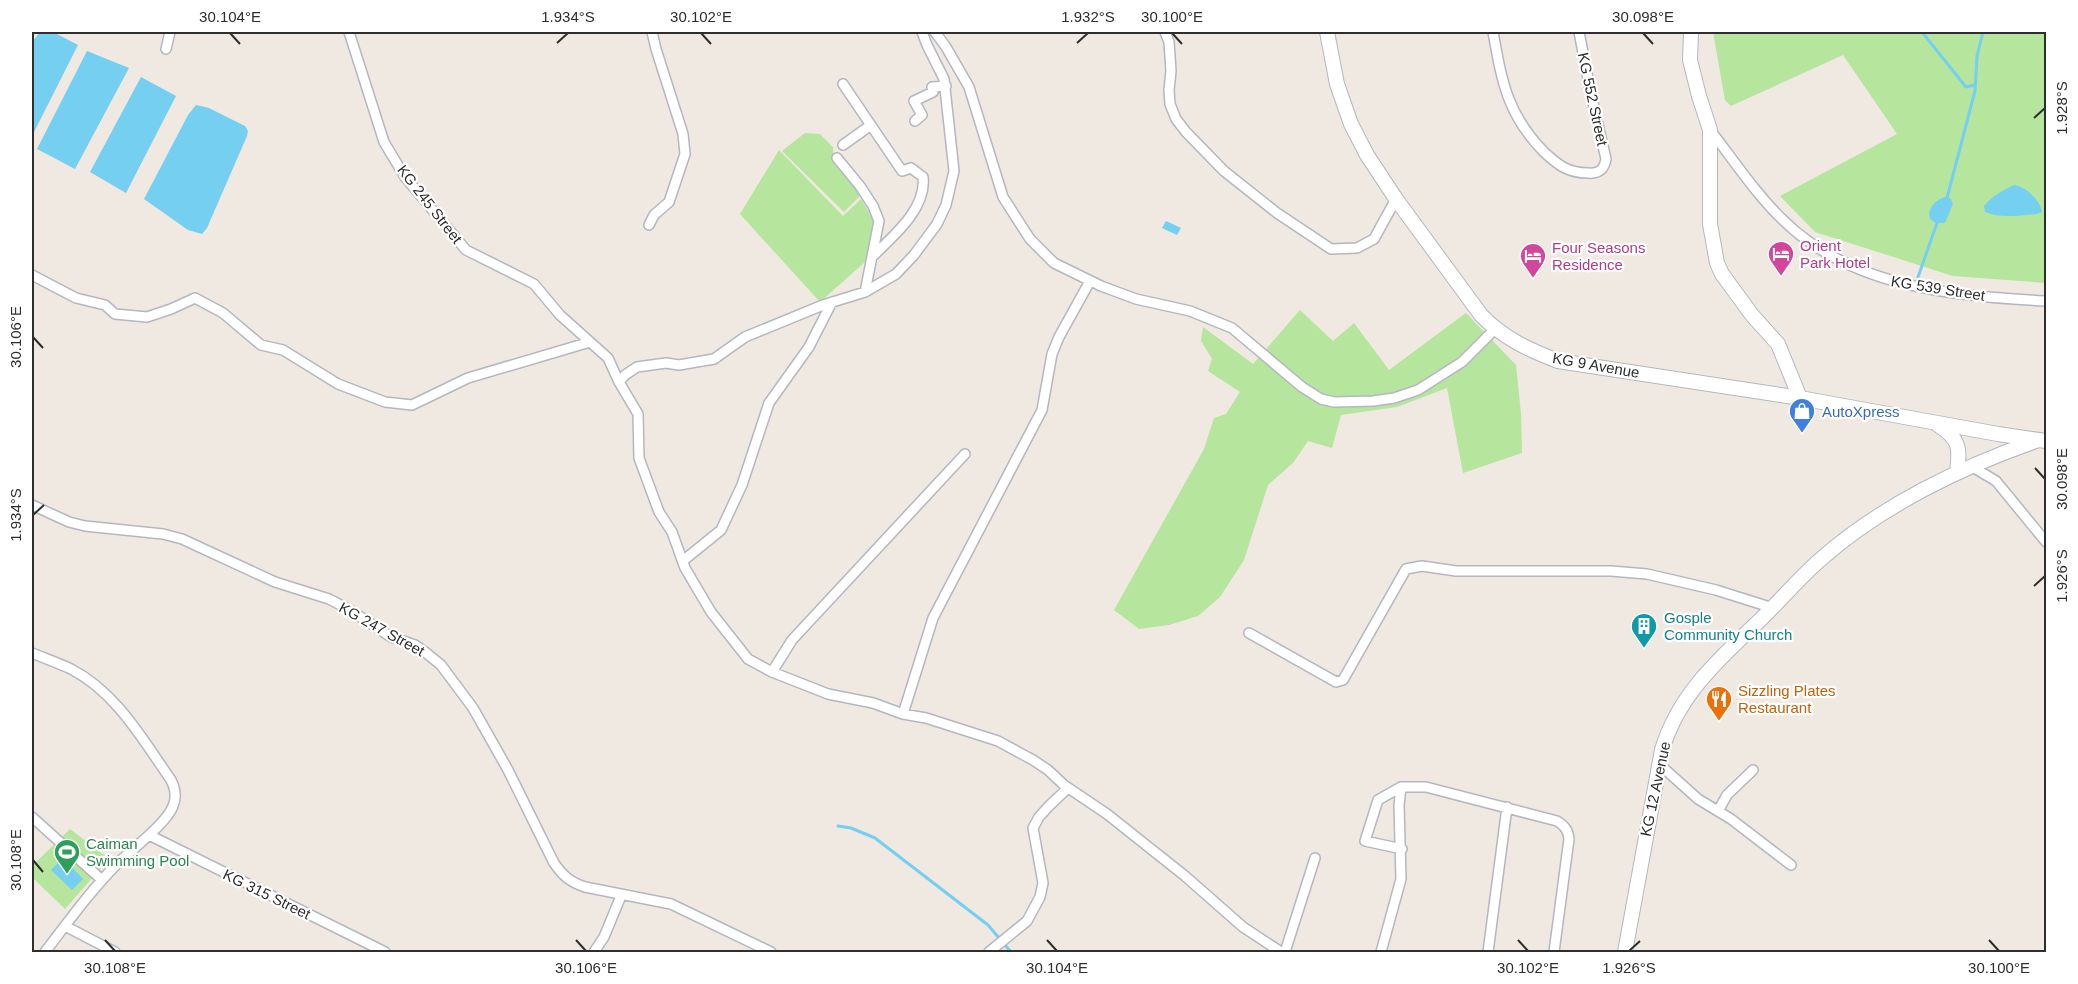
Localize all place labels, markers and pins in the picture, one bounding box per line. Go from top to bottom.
place label: Orient Park Hotel [1800,237,1870,271]
place label: Four Seasons Residence [1552,239,1645,273]
hotel icon: Orient Park Hotel [1766,239,1796,277]
hotel icon: Four Seasons Residence [1518,241,1548,279]
shop icon: AutoXpress [1787,396,1817,434]
place label: AutoXpress [1822,403,1900,420]
place label: Gosple Community Church [1664,609,1792,643]
building icon: Gosple Community Church [1629,611,1659,649]
place label: Sizzling Plates Restaurant [1738,682,1836,716]
restaurant icon: Sizzling Plates Restaurant [1704,684,1734,722]
place label: Caiman Swimming Pool [86,835,189,869]
sports icon: Caiman Swimming Pool [52,837,82,875]

